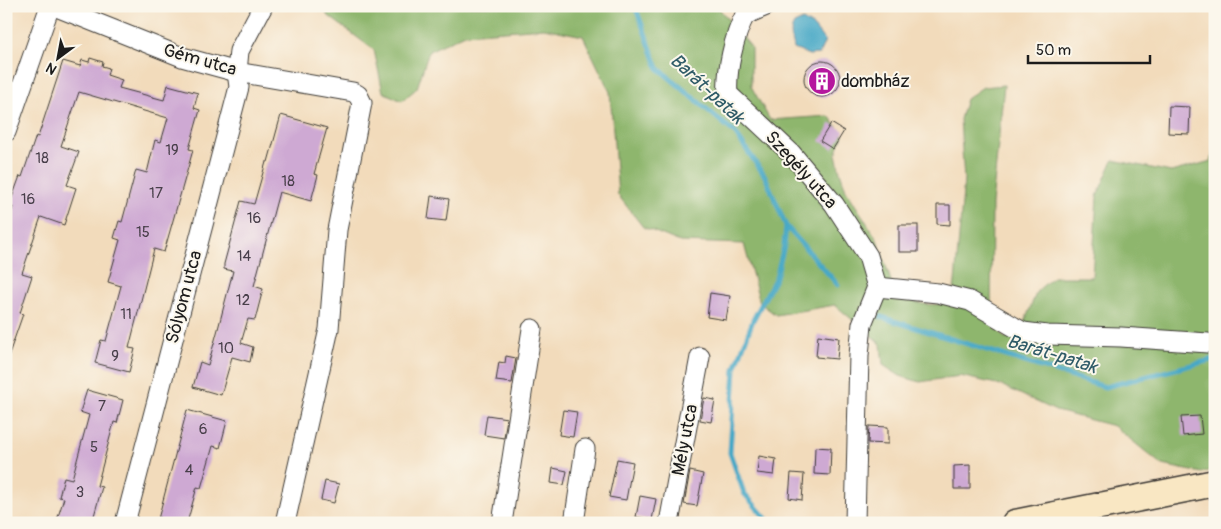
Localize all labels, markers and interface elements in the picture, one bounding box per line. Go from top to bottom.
north arrow [32,32,82,82]
scale bar [1028,32,1151,64]
street label: Gém utca [161,39,239,81]
text: 50 m [1036,41,1071,60]
water label: Barát-patak [665,49,751,131]
text: N [43,59,60,78]
building icon: dombház [807,66,837,96]
place label: dombház [841,70,910,93]
street label: Szegély utca [760,126,842,214]
house number: 19 [165,141,179,160]
house number: 18 [35,149,49,168]
house number: 18 [281,172,295,191]
house number: 17 [149,184,163,203]
house number: 16 [21,190,35,209]
house number: 16 [247,209,261,228]
house number: 15 [136,223,150,242]
house number: 14 [237,247,252,266]
street label: Sólyom utca [161,248,207,346]
house number: 12 [236,291,250,310]
house number: 11 [120,305,132,324]
water label: Barát-patak [1004,329,1102,380]
house number: 10 [218,339,234,358]
house number: 9 [111,347,119,366]
house number: 7 [98,397,106,416]
street label: Mély utca [667,402,703,478]
house number: 6 [199,420,207,439]
house number: 5 [90,438,98,457]
house number: 4 [185,461,194,480]
house number: 3 [76,483,84,502]

